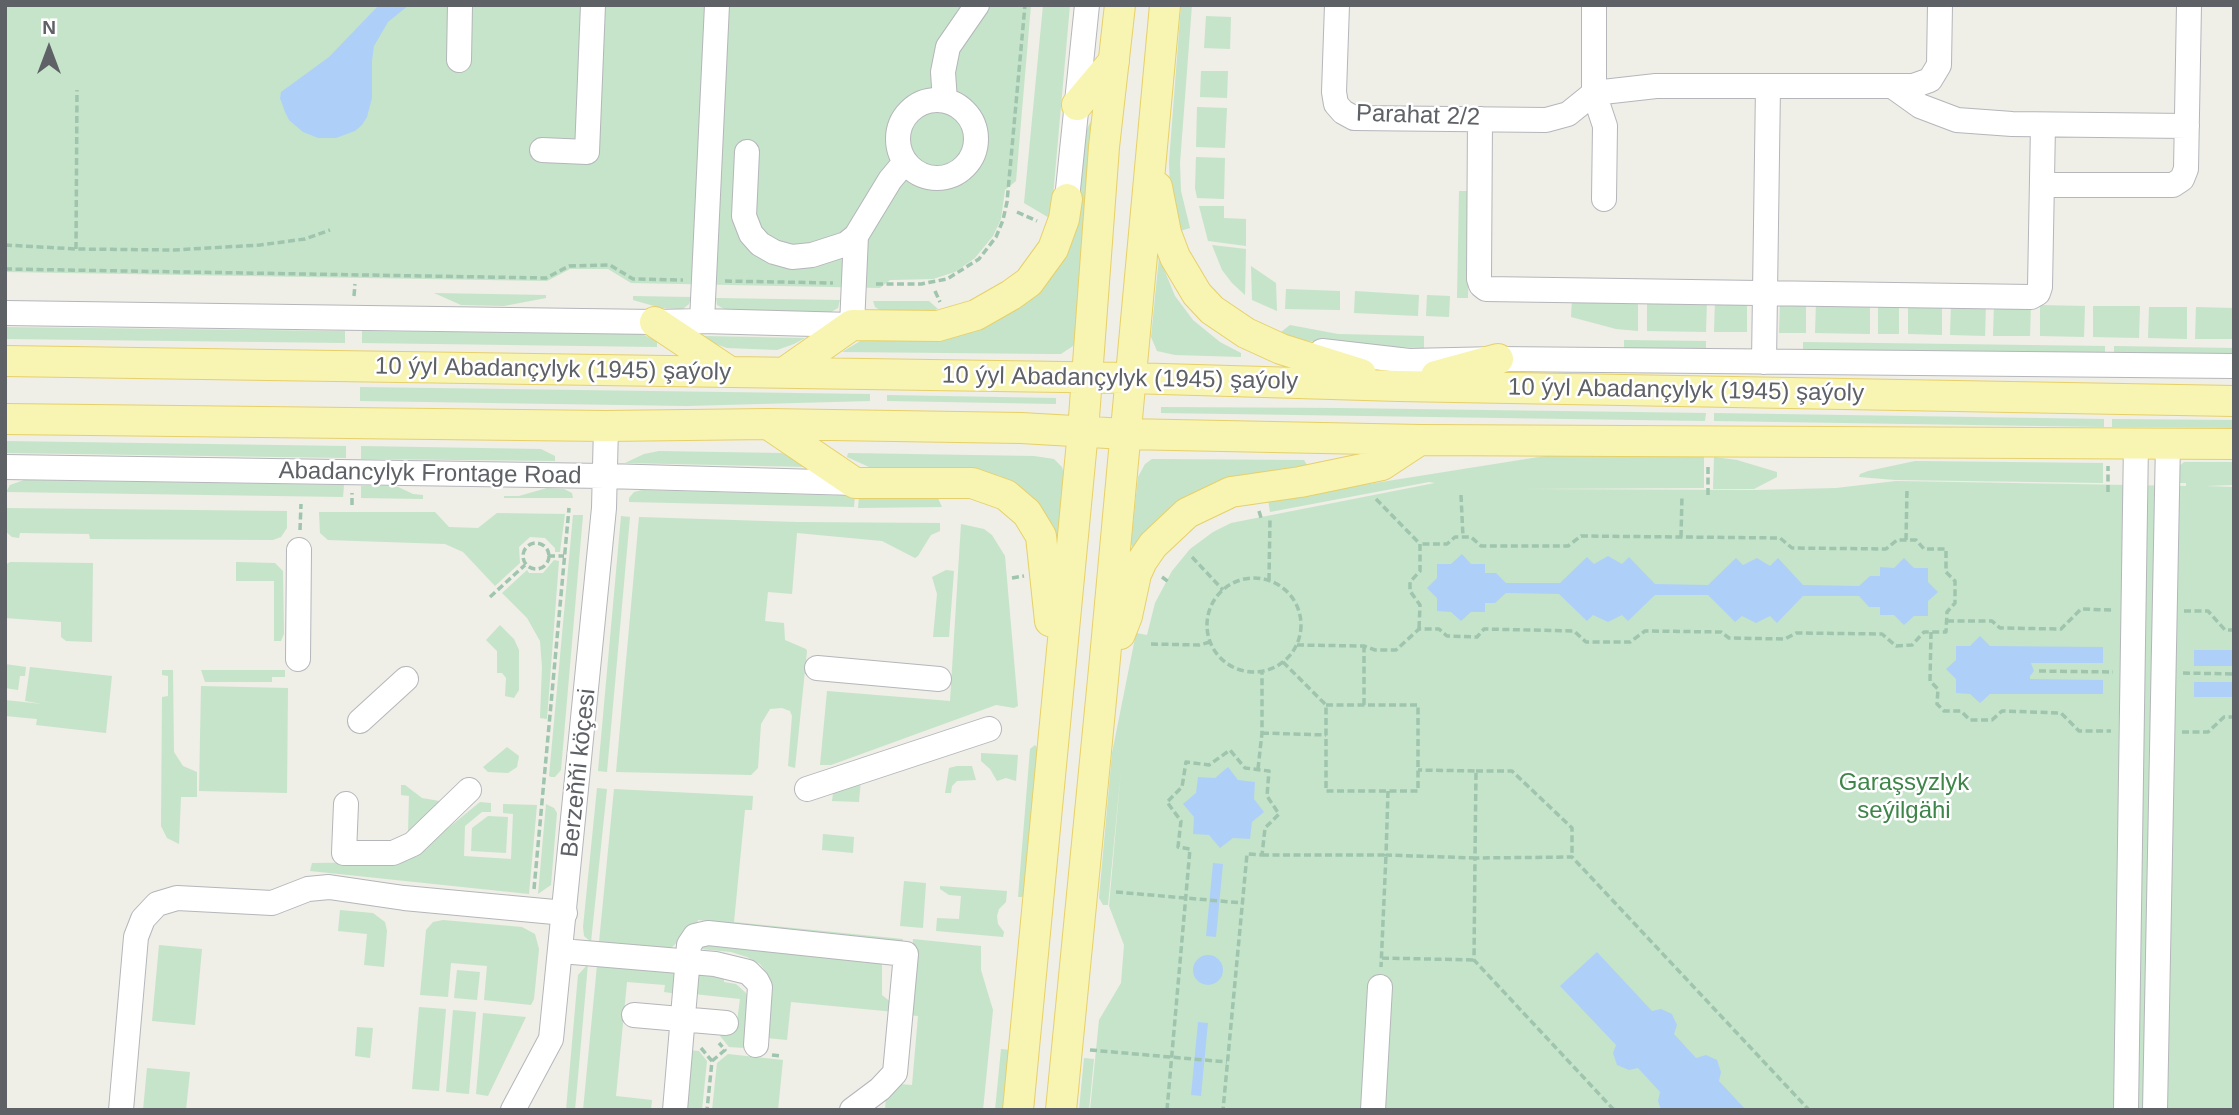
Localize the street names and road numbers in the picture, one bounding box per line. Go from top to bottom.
street label: Parahat 2/2 [1355,99,1481,133]
street label: 10 ýyl Abadançylyk (1945) şaýoly [375,352,731,388]
street label: 10 ýyl Abadançylyk (1945) şaýoly [942,361,1298,397]
street label: 10 ýyl Abadançylyk (1945) şaýoly [1508,373,1864,409]
street label: Abadancylyk Frontage Road [278,457,582,491]
street label: Berzeňňi köçesi [556,687,602,859]

